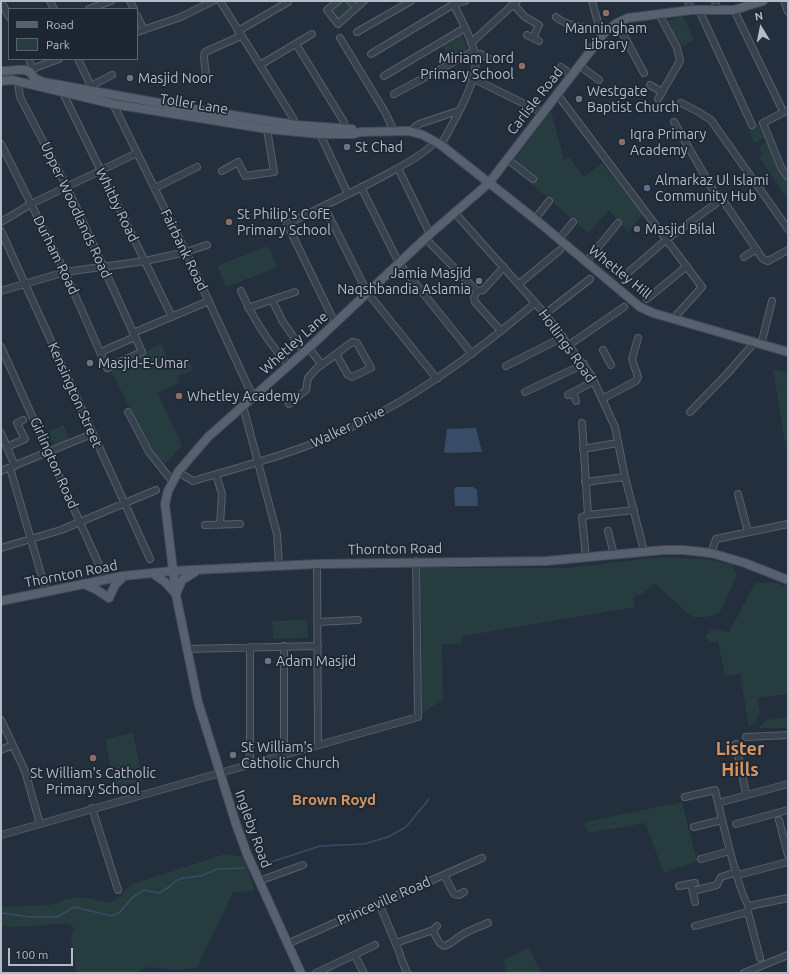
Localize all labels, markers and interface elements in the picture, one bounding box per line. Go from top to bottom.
legend [8,8,138,60]
marker: Manningham Library [601,8,611,18]
north arrow [741,8,781,48]
text: N [754,10,764,23]
text: Road [46,18,74,31]
place label: Manningham Library [565,20,647,52]
text: Park [46,38,70,51]
place label: Miriam Lord Primary School [420,50,514,82]
marker: Miriam Lord Primary School [517,61,527,71]
street label: Carlisle Road [503,64,567,138]
place label: Masjid Noor [138,70,213,86]
marker: Masjid Noor [125,73,135,83]
place label: Westgate Baptist Church [587,83,679,116]
street label: Toller Lane [159,90,229,118]
marker: Westgate Baptist Church [574,94,584,104]
place label: Iqra Primary Academy [630,126,706,158]
marker: Iqra Primary Academy [617,137,627,147]
street label: Upper Woodlands Road [37,139,115,281]
place label: St Chad [355,139,403,155]
marker: St Chad [342,142,352,152]
street label: Whitby Road [92,165,142,245]
place label: Almarkaz Ul Islami Community Hub [655,172,769,204]
marker: Almarkaz Ul Islami Community Hub [642,183,652,193]
street label: Fairbank Road [157,206,211,294]
place label: St Philip's CofE Primary School [237,206,331,238]
street label: Durham Road [30,213,82,297]
marker: St Philip's CofE Primary School [224,217,234,227]
place label: Masjid Bilal [645,221,715,237]
marker: Masjid Bilal [632,224,642,234]
street label: Whetley Hill [585,242,655,302]
place label: Jamia Masjid Naqshbandia Aslamia [337,265,471,298]
marker: Jamia Masjid Naqshbandia Aslamia [474,276,484,286]
street label: Hollings Road [535,306,599,386]
street label: Whetley Lane [257,308,331,378]
street label: Kensington Street [44,340,106,450]
place label: Masjid-E-Umar [98,355,189,371]
marker: Masjid-E-Umar [85,358,95,368]
place label: Whetley Academy [187,388,300,404]
marker: Whetley Academy [174,391,184,401]
street label: Walker Drive [308,403,388,451]
street label: Girlington Road [26,415,82,511]
street label: Thornton Road [348,540,442,558]
street label: Thornton Road [23,557,119,591]
place label: Adam Masjid [276,653,356,669]
marker: Adam Masjid [263,656,273,666]
district label: Lister Hills [716,738,764,780]
place label: St William's Catholic Church [241,739,340,772]
marker: St William's Catholic Church [228,750,238,760]
marker: St William's Catholic Primary School [88,753,98,763]
place label: St William's Catholic Primary School [30,765,156,798]
street label: Ingleby Road [231,788,275,870]
district label: Brown Royd [292,791,376,809]
street label: Princeville Road [335,873,433,929]
scale bar [10,940,75,966]
text: 100 m [15,948,48,961]

